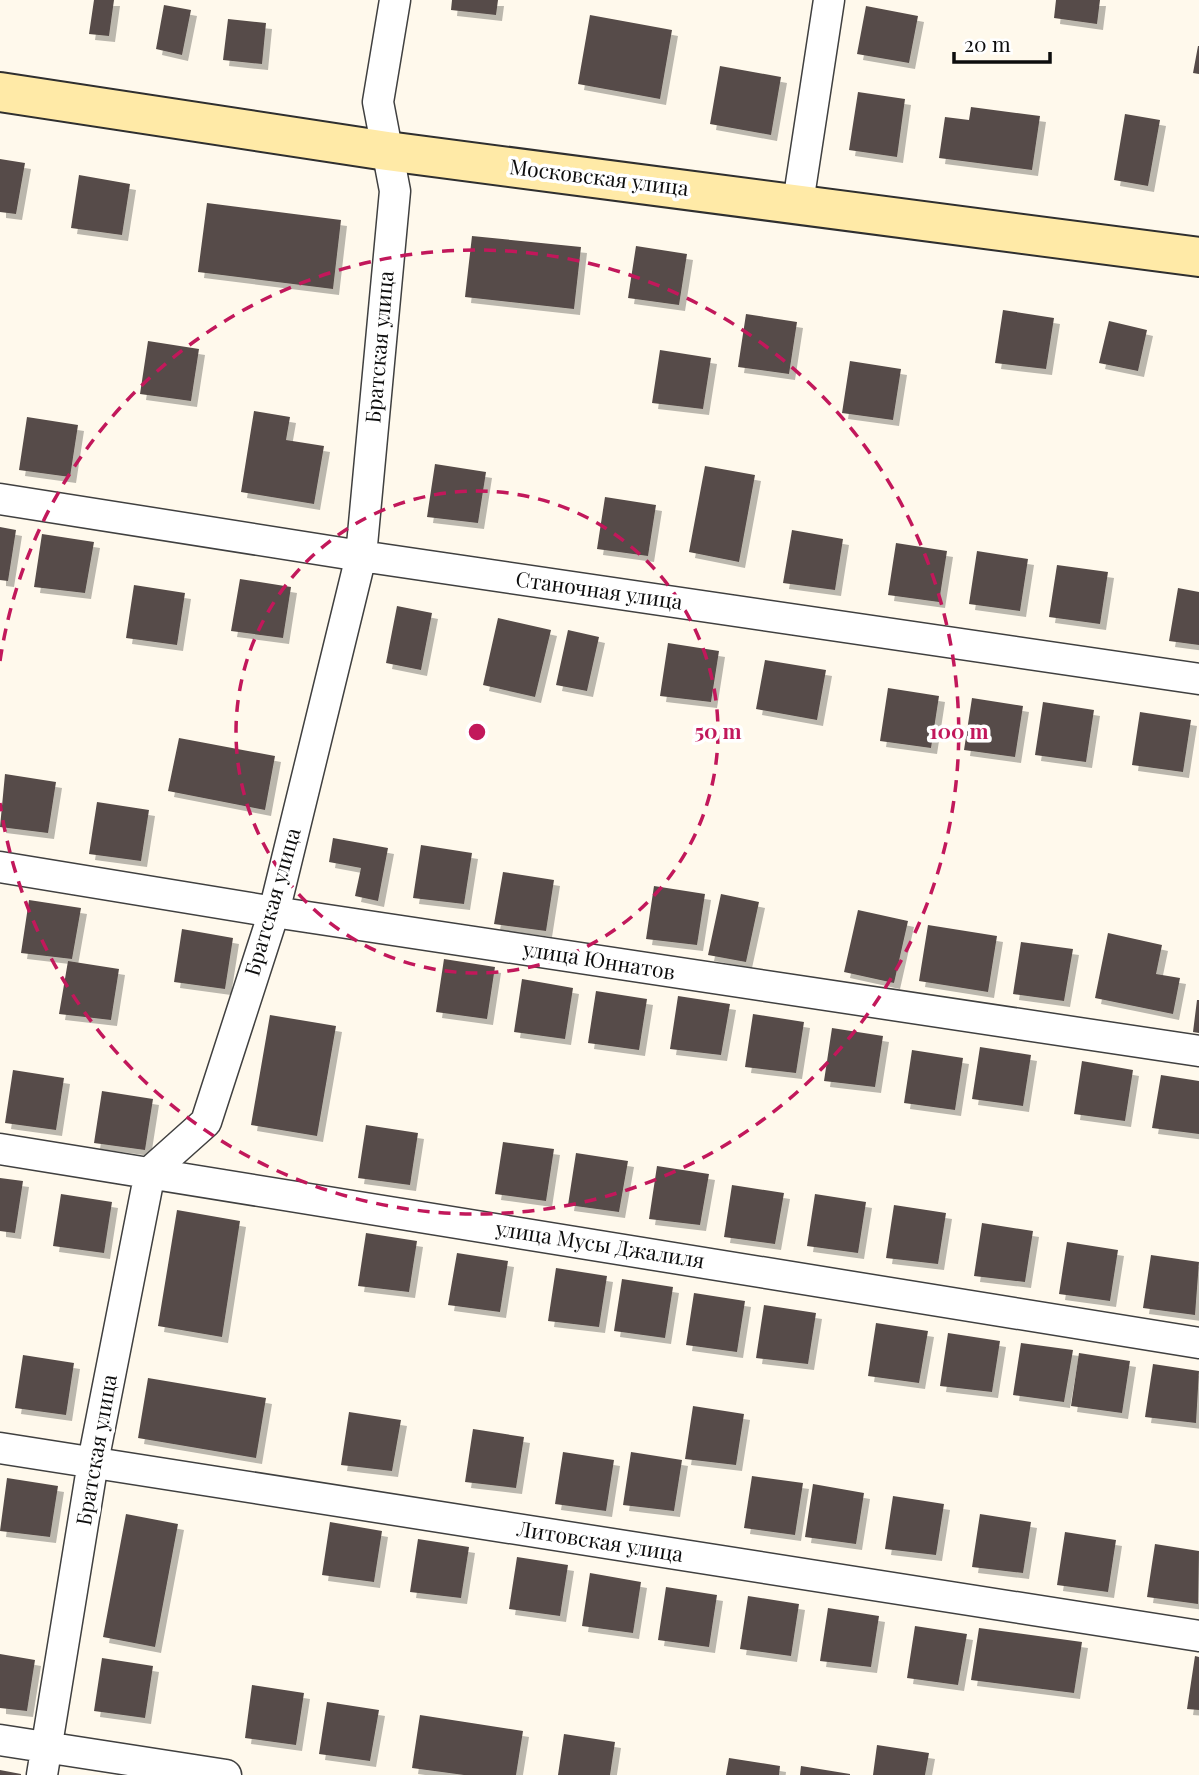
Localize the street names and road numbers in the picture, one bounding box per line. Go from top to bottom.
street label: Московская улица [508,151,691,201]
street label: Братская улица [357,269,399,424]
street label: Станочная улица [514,563,685,615]
street label: Братская улица [237,824,306,979]
street label: улица Юннатов [520,933,678,985]
street label: улица Мусы Джалиля [493,1213,707,1273]
street label: Братская улица [68,1372,122,1527]
street label: Литовская улица [514,1513,686,1567]

